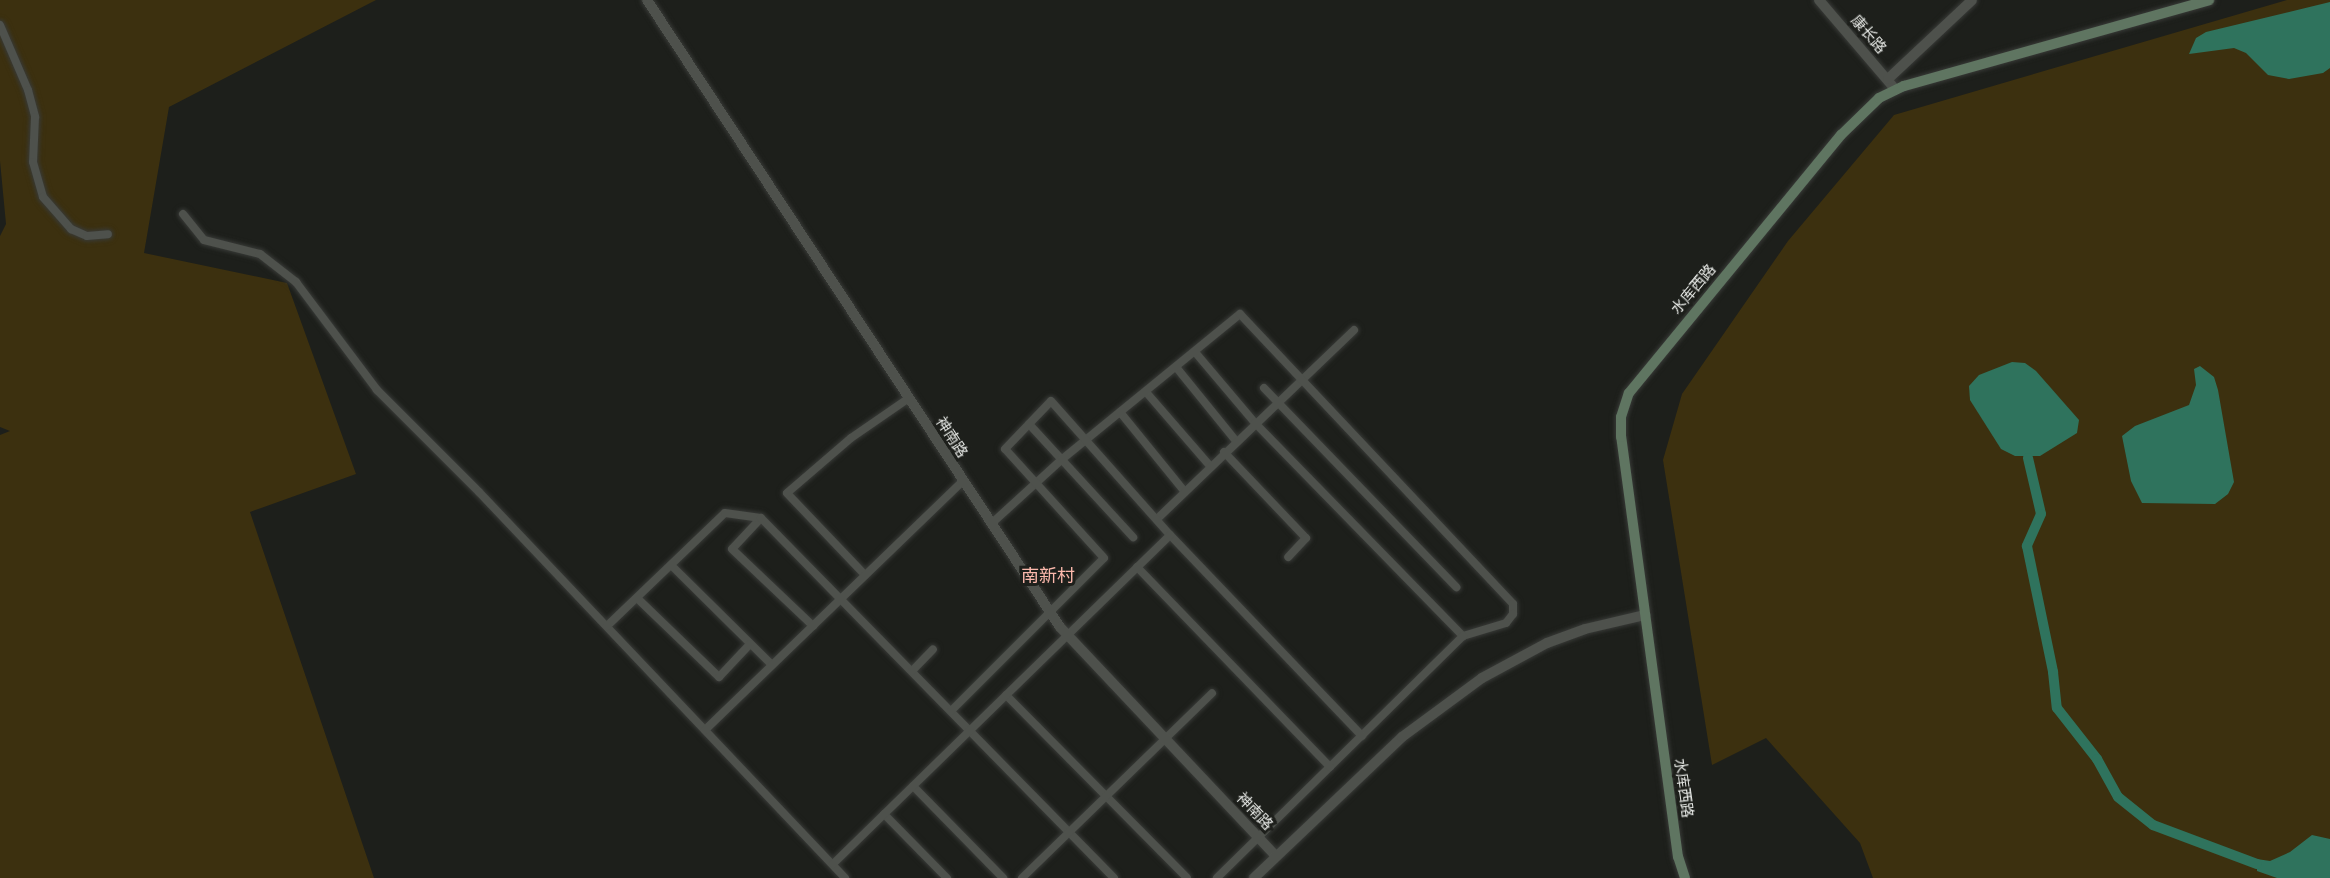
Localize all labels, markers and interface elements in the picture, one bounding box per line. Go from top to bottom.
street label: 康长路 [1847,11,1891,57]
street label: 水库西路 [1667,260,1719,318]
street label: 神南路 [932,413,972,461]
district label: 南新村 [1021,565,1075,587]
street label: 水库西路 [1671,757,1697,819]
street label: 神南路 [1233,789,1277,833]

